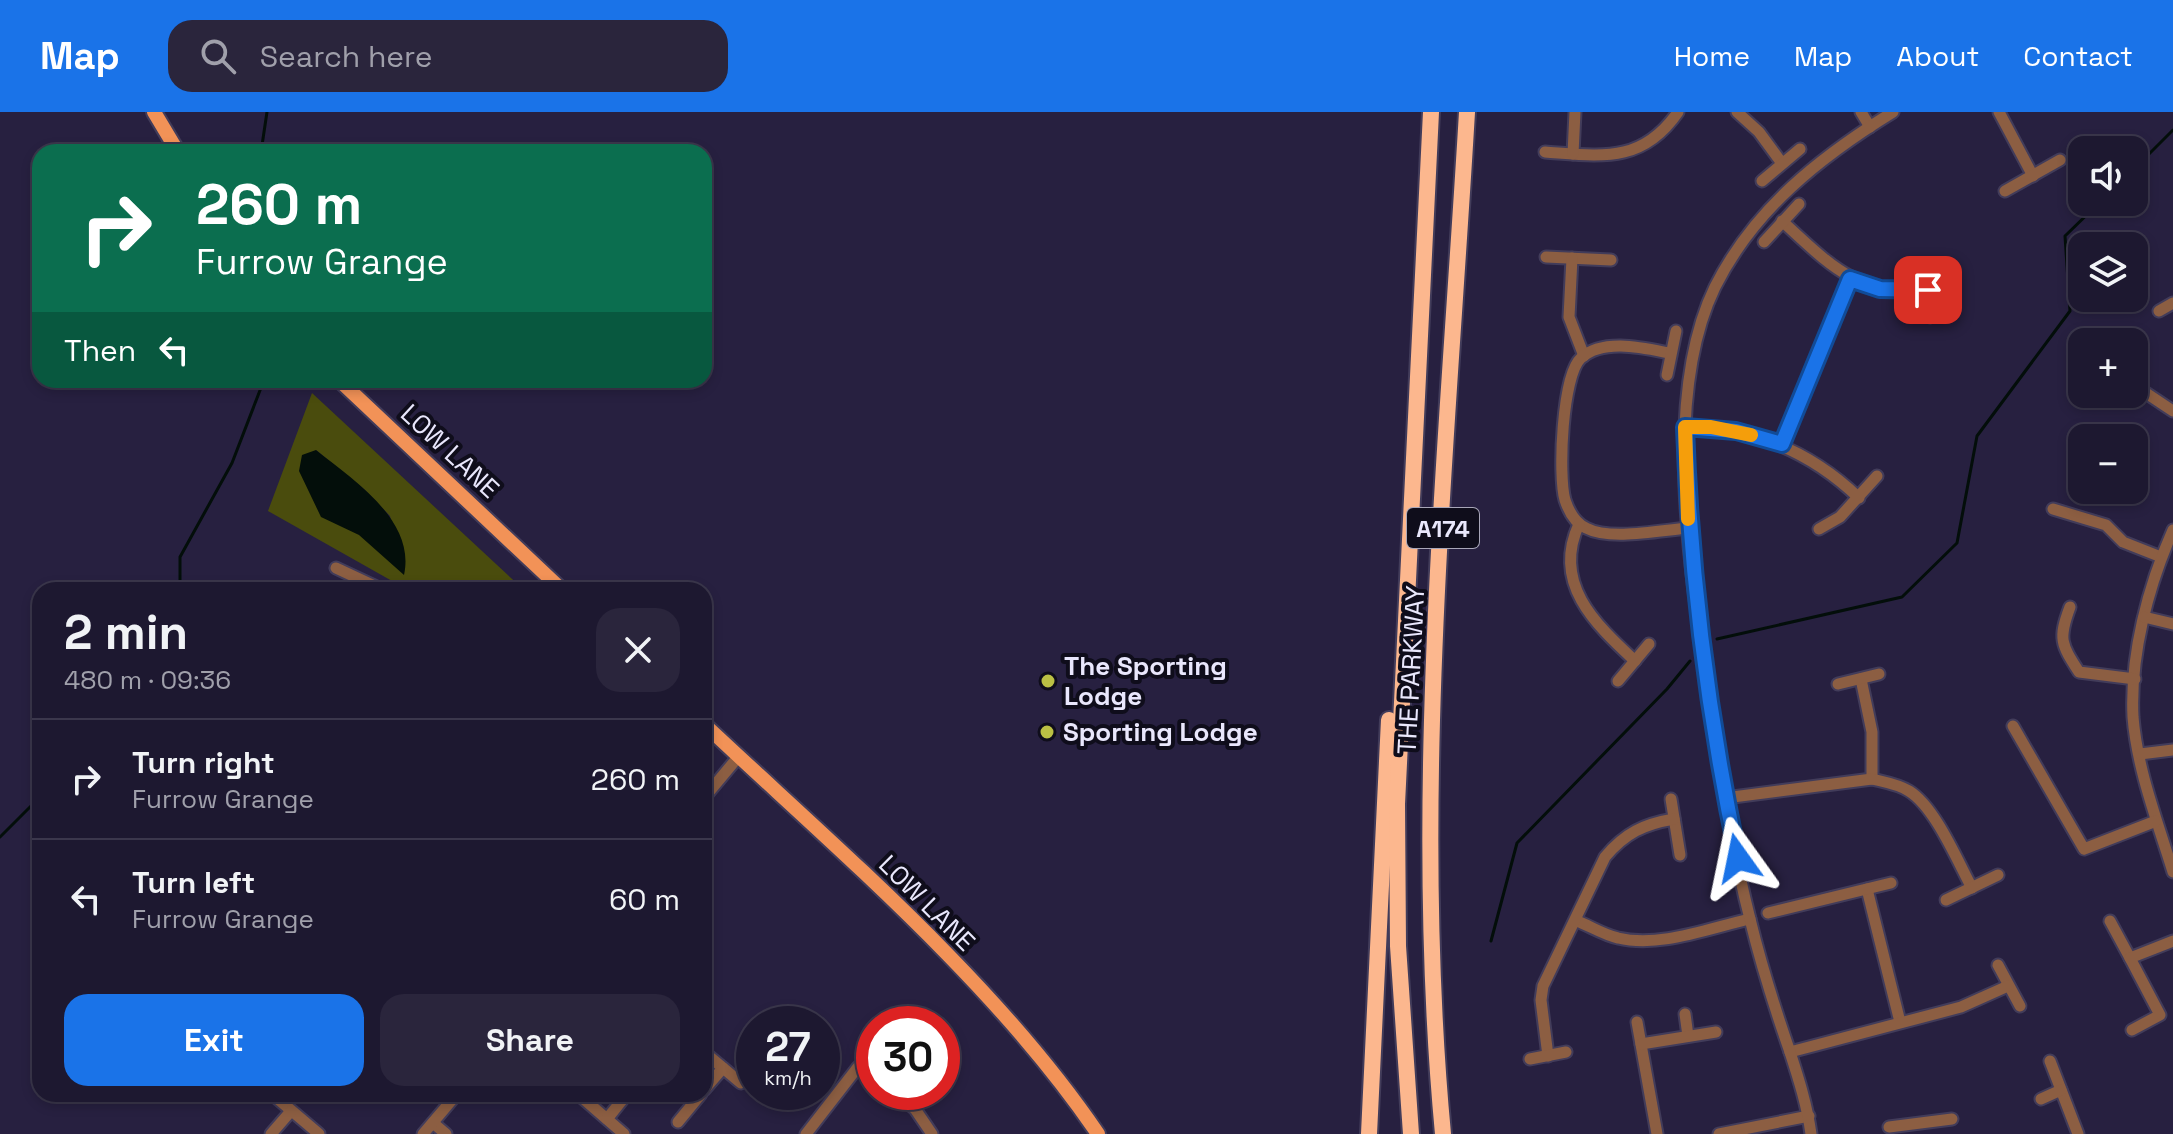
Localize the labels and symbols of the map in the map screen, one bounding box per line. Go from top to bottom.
pin [1894,256,1962,324]
street label: LOW LANE [394,397,506,505]
road number: A174 [1407,508,1479,548]
street label: THE PARKWAY [1390,585,1432,755]
place label: The Sporting Lodge [1064,649,1227,713]
marker: The Sporting Lodge [1039,672,1057,690]
place label: Sporting Lodge [1063,715,1258,749]
marker: Sporting Lodge [1038,723,1056,741]
position arrow [1696,816,1780,900]
street label: LOW LANE [872,848,982,958]
speed limit sign: 30 [856,1006,960,1110]

